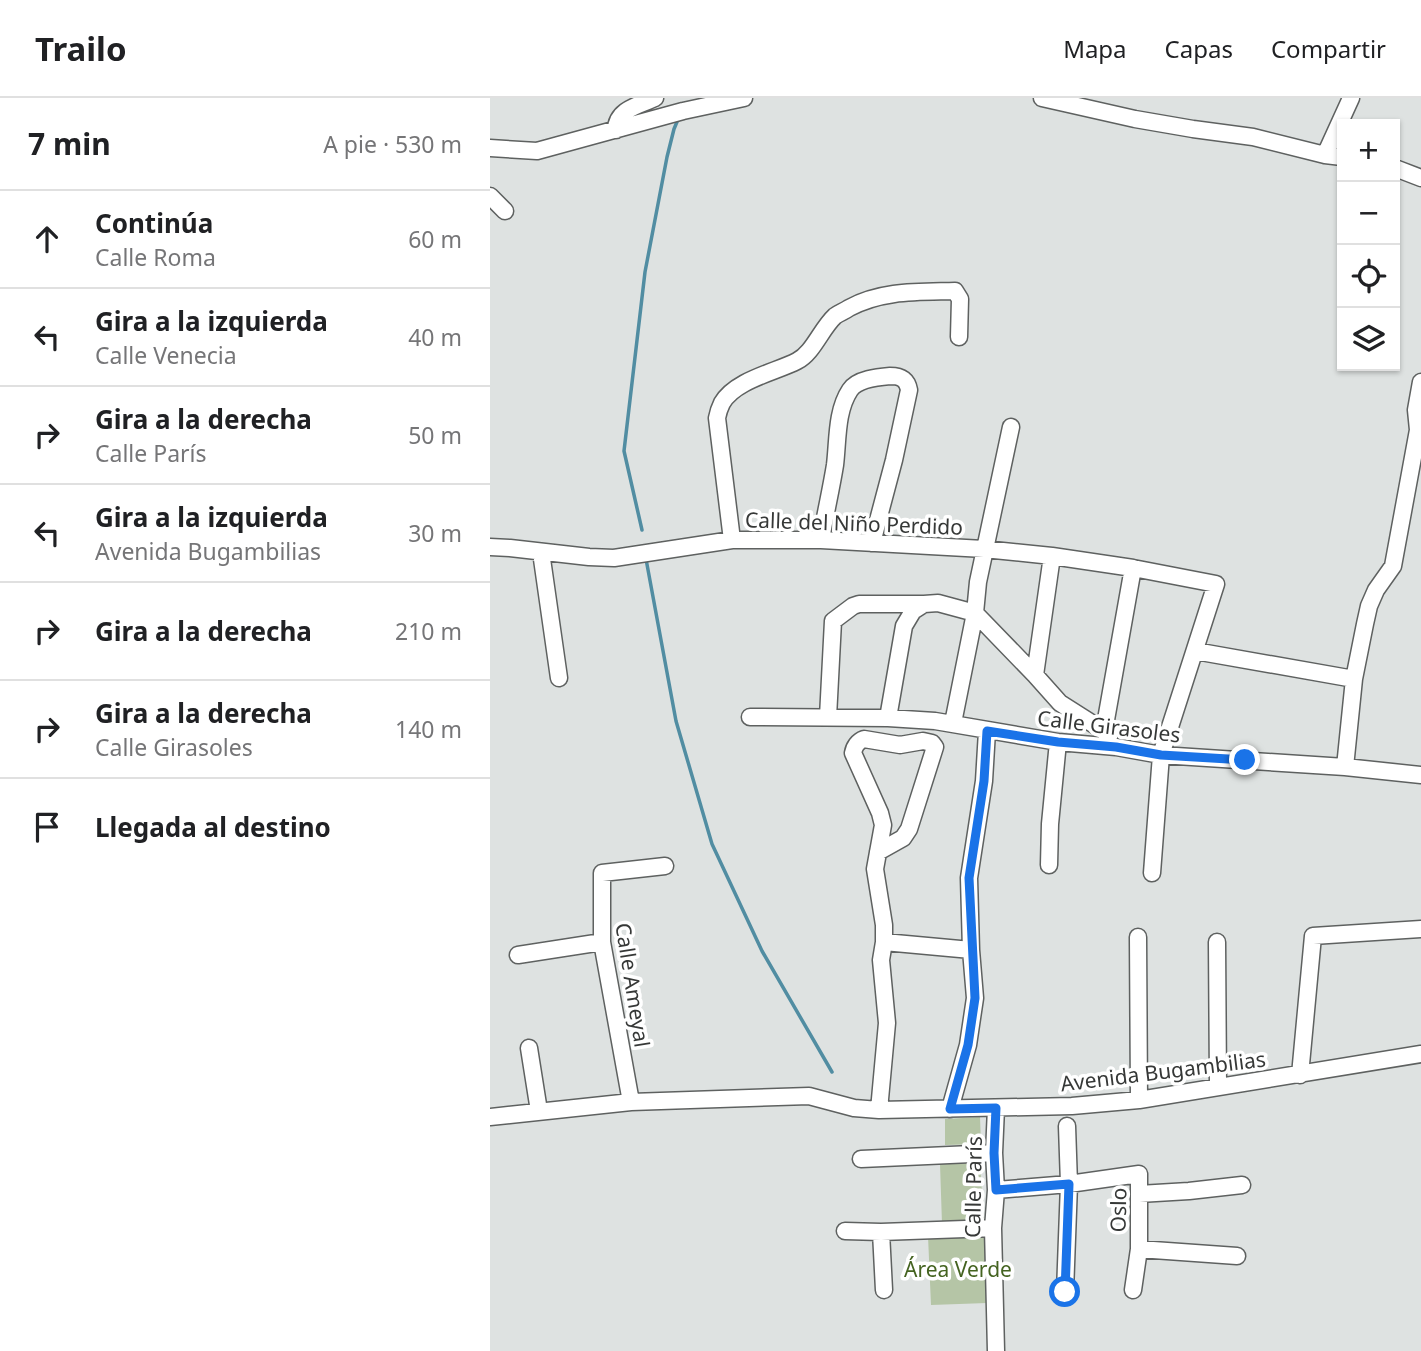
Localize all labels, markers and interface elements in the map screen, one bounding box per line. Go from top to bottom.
text: Trailo [35,26,127,71]
text: Mapa [1063,32,1127,65]
text: Capas [1165,32,1233,65]
text: Compartir [1271,32,1386,65]
map controls [1337,119,1400,371]
button: + [1337,119,1400,182]
text: 7 min [28,123,111,164]
text: A pie · 530 m [323,128,462,160]
button: − [1337,182,1400,245]
text: Continúa [95,205,213,241]
icon: ahead [28,220,66,258]
text: 60 m [408,223,462,255]
text: Calle Roma [95,241,216,273]
button: locate [1337,245,1400,308]
text: Gira a la izquierda [95,303,328,339]
button: layers [1337,308,1400,371]
icon: left [28,318,66,356]
text: 40 m [408,321,462,353]
text: Calle Venecia [95,339,237,371]
text: Gira a la derecha [95,401,312,437]
icon: right [28,416,66,454]
text: 50 m [408,419,462,451]
text: Calle París [95,437,207,469]
text: Gira a la izquierda [95,499,328,535]
street label: Calle del Niño Perdido [745,505,963,541]
icon: left [28,514,66,552]
text: 30 m [408,517,462,549]
text: Avenida Bugambilias [95,535,321,567]
icon: right [28,612,66,650]
text: Gira a la derecha [95,613,312,649]
text: 210 m [395,615,462,647]
text: Gira a la derecha [95,695,312,731]
street label: Calle Girasoles [1036,703,1182,749]
icon: right [28,710,66,748]
text: 140 m [395,713,462,745]
text: Calle Girasoles [95,731,253,763]
route end [1229,744,1260,775]
icon: arrive [28,808,66,846]
text: Llegada al destino [95,809,331,845]
street label: Calle Ameyal [609,921,657,1049]
street label: Avenida Bugambilias [1059,1045,1267,1097]
street label: Calle París [958,1136,988,1238]
street label: Oslo [1104,1187,1132,1233]
park label: Área Verde [904,1255,1012,1283]
route start [1049,1276,1080,1307]

